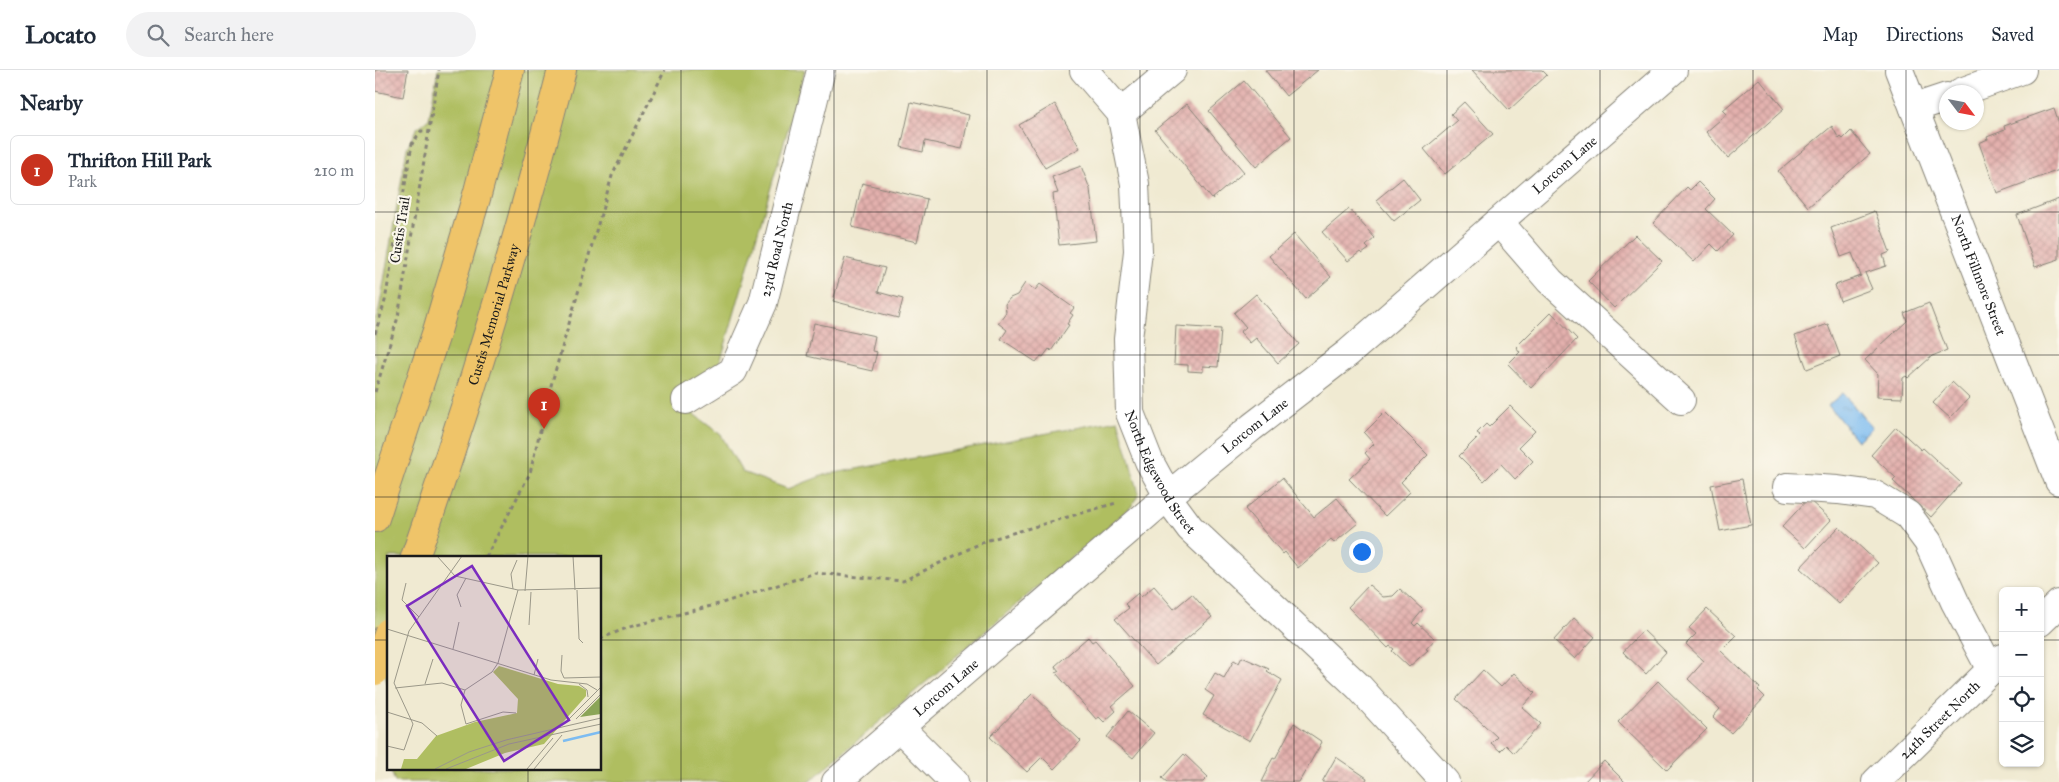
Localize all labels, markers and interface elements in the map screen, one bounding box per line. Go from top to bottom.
search box [126,12,476,57]
text: Locato [25,20,96,50]
icon: search [144,21,172,49]
text: Search here [184,23,274,46]
text: Map [1822,24,1858,46]
text: Directions [1886,24,1963,46]
text: Saved [1991,24,2034,46]
north arrow [1939,85,1984,130]
text: Nearby [20,90,83,116]
street label: Lorcom Lane [1529,132,1600,197]
text: Thrifton Hill Park [68,149,212,172]
text: 1 [34,161,40,180]
text: 210 m [314,161,354,180]
text: Park [68,172,97,191]
street label: Custis Trail [386,195,414,264]
street label: 23rd Road North [756,200,796,299]
street label: North Fillmore Street [1948,212,2010,338]
street label: Custis Memorial Parkway [464,241,523,387]
pin: 1 [528,388,560,429]
street label: Lorcom Lane [1218,394,1292,457]
street label: North Edgewood Street [1121,408,1199,537]
your location [1349,539,1375,565]
inset map [387,556,601,770]
map controls [1999,587,2044,767]
button: + [1999,587,2044,632]
button: − [1999,632,2044,677]
street label: Lorcom Lane [910,655,982,720]
street label: 24th Street North [1896,677,1983,763]
button: locate [1999,677,2044,722]
button: layers [1999,722,2044,767]

